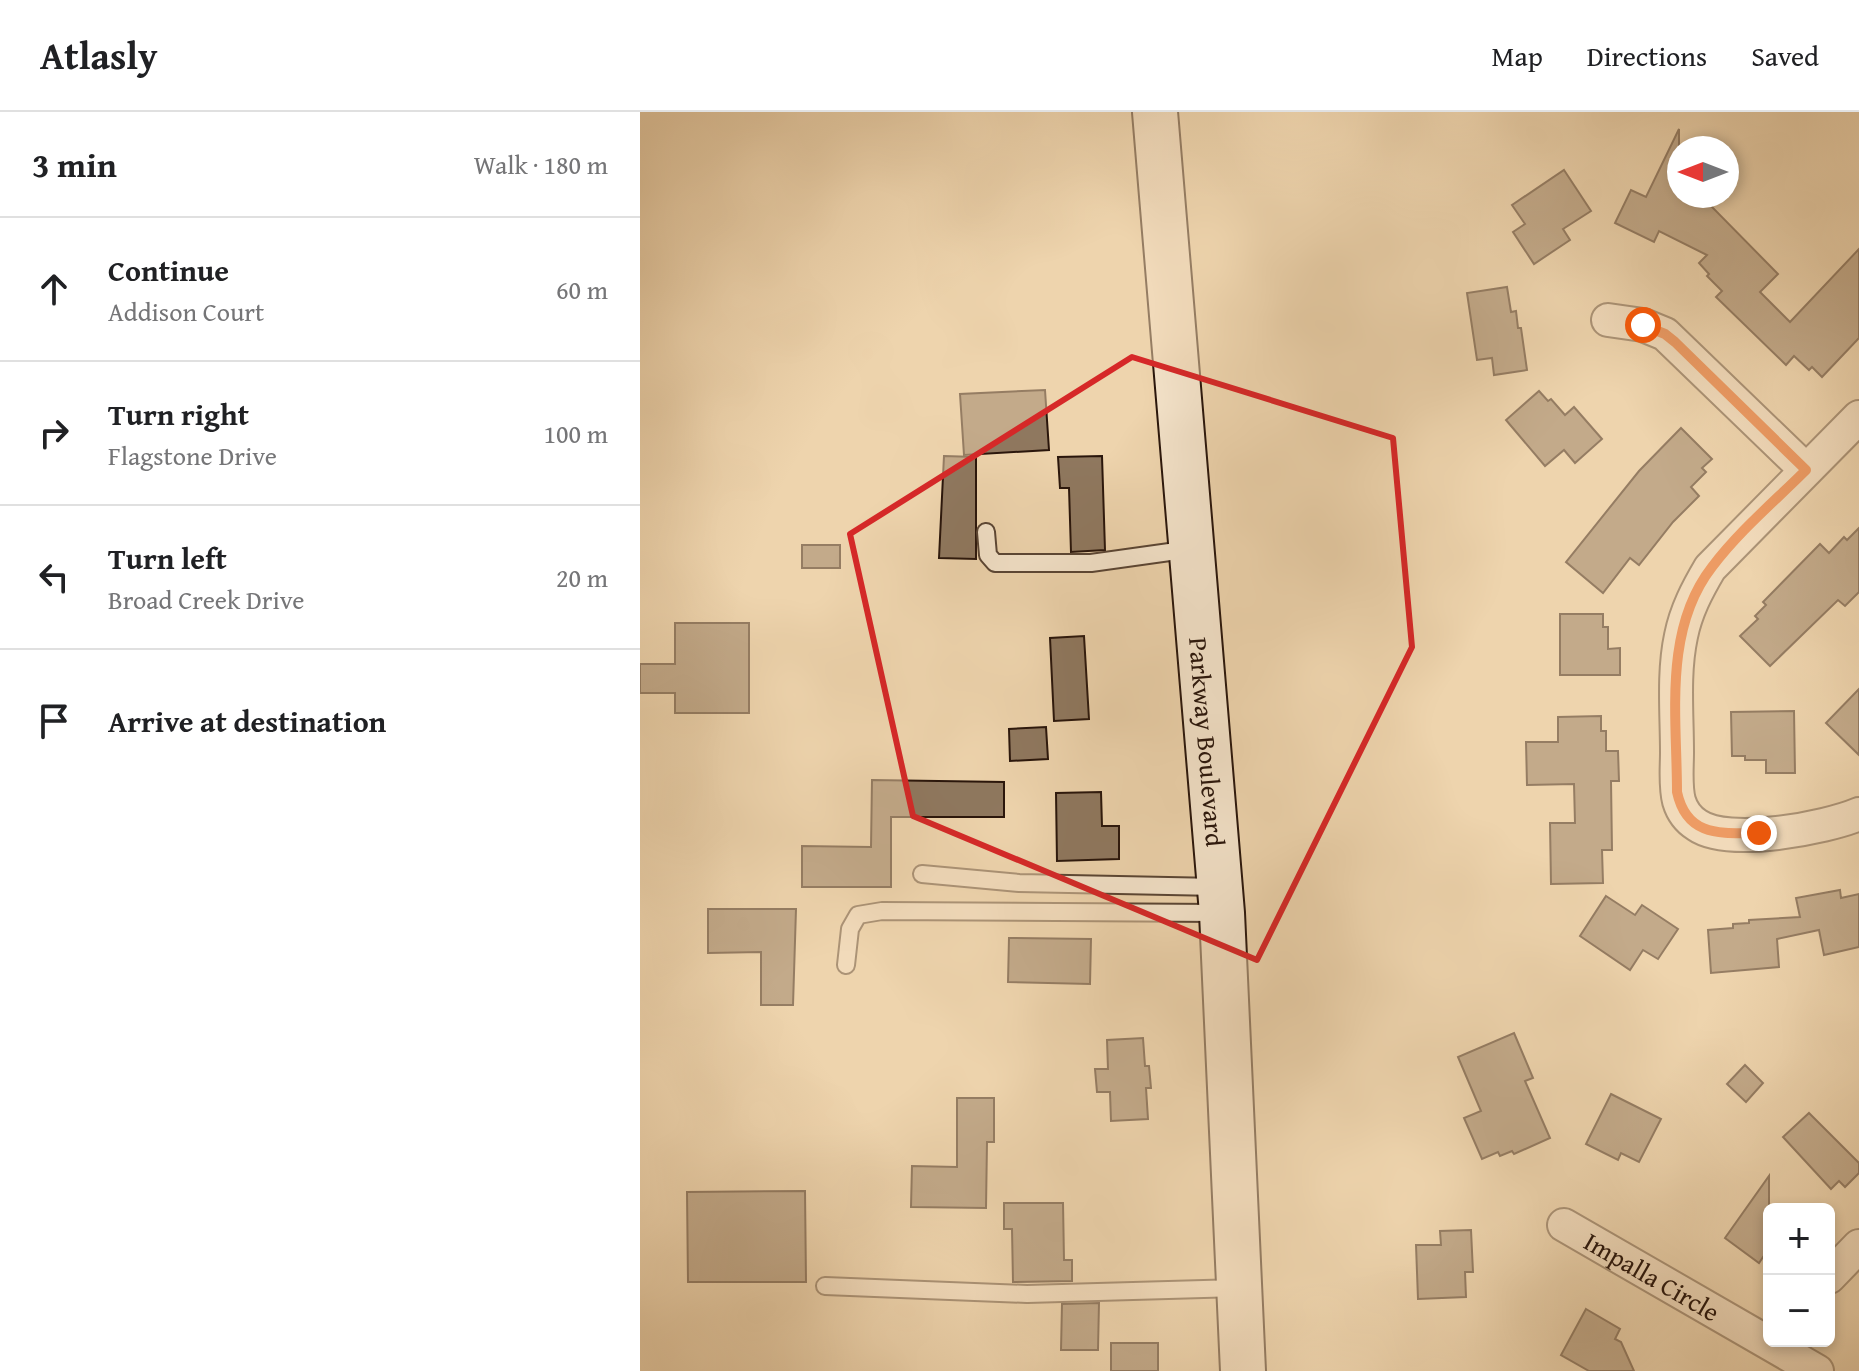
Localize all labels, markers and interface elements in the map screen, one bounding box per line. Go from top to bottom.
text: Atlasly [40,27,158,83]
text: Map [1491,35,1543,76]
text: Directions [1587,35,1707,76]
text: Saved [1751,35,1819,76]
north arrow [1667,136,1739,208]
text: 3 min [32,140,117,189]
text: Walk · 180 m [474,145,608,184]
text: Continue [108,248,229,292]
icon: ahead [32,267,76,311]
text: 60 m [556,270,608,309]
text: Addison Court [108,292,264,331]
route start [1625,307,1661,343]
text: Turn right [108,392,249,436]
icon: right [32,411,76,455]
text: 100 m [543,414,608,453]
text: Flagstone Drive [108,436,277,475]
text: Turn left [108,536,227,580]
icon: left [32,555,76,599]
text: 20 m [556,558,608,597]
text: Broad Creek Drive [108,580,304,619]
street label: Parkway Boulevard [1179,636,1236,848]
icon: arrive [32,699,76,743]
text: Arrive at destination [108,699,386,743]
route end [1741,815,1777,851]
map controls [1763,1203,1835,1347]
button: + [1763,1203,1835,1275]
street label: Impalla Circle [1577,1221,1727,1331]
button: − [1763,1275,1835,1347]

